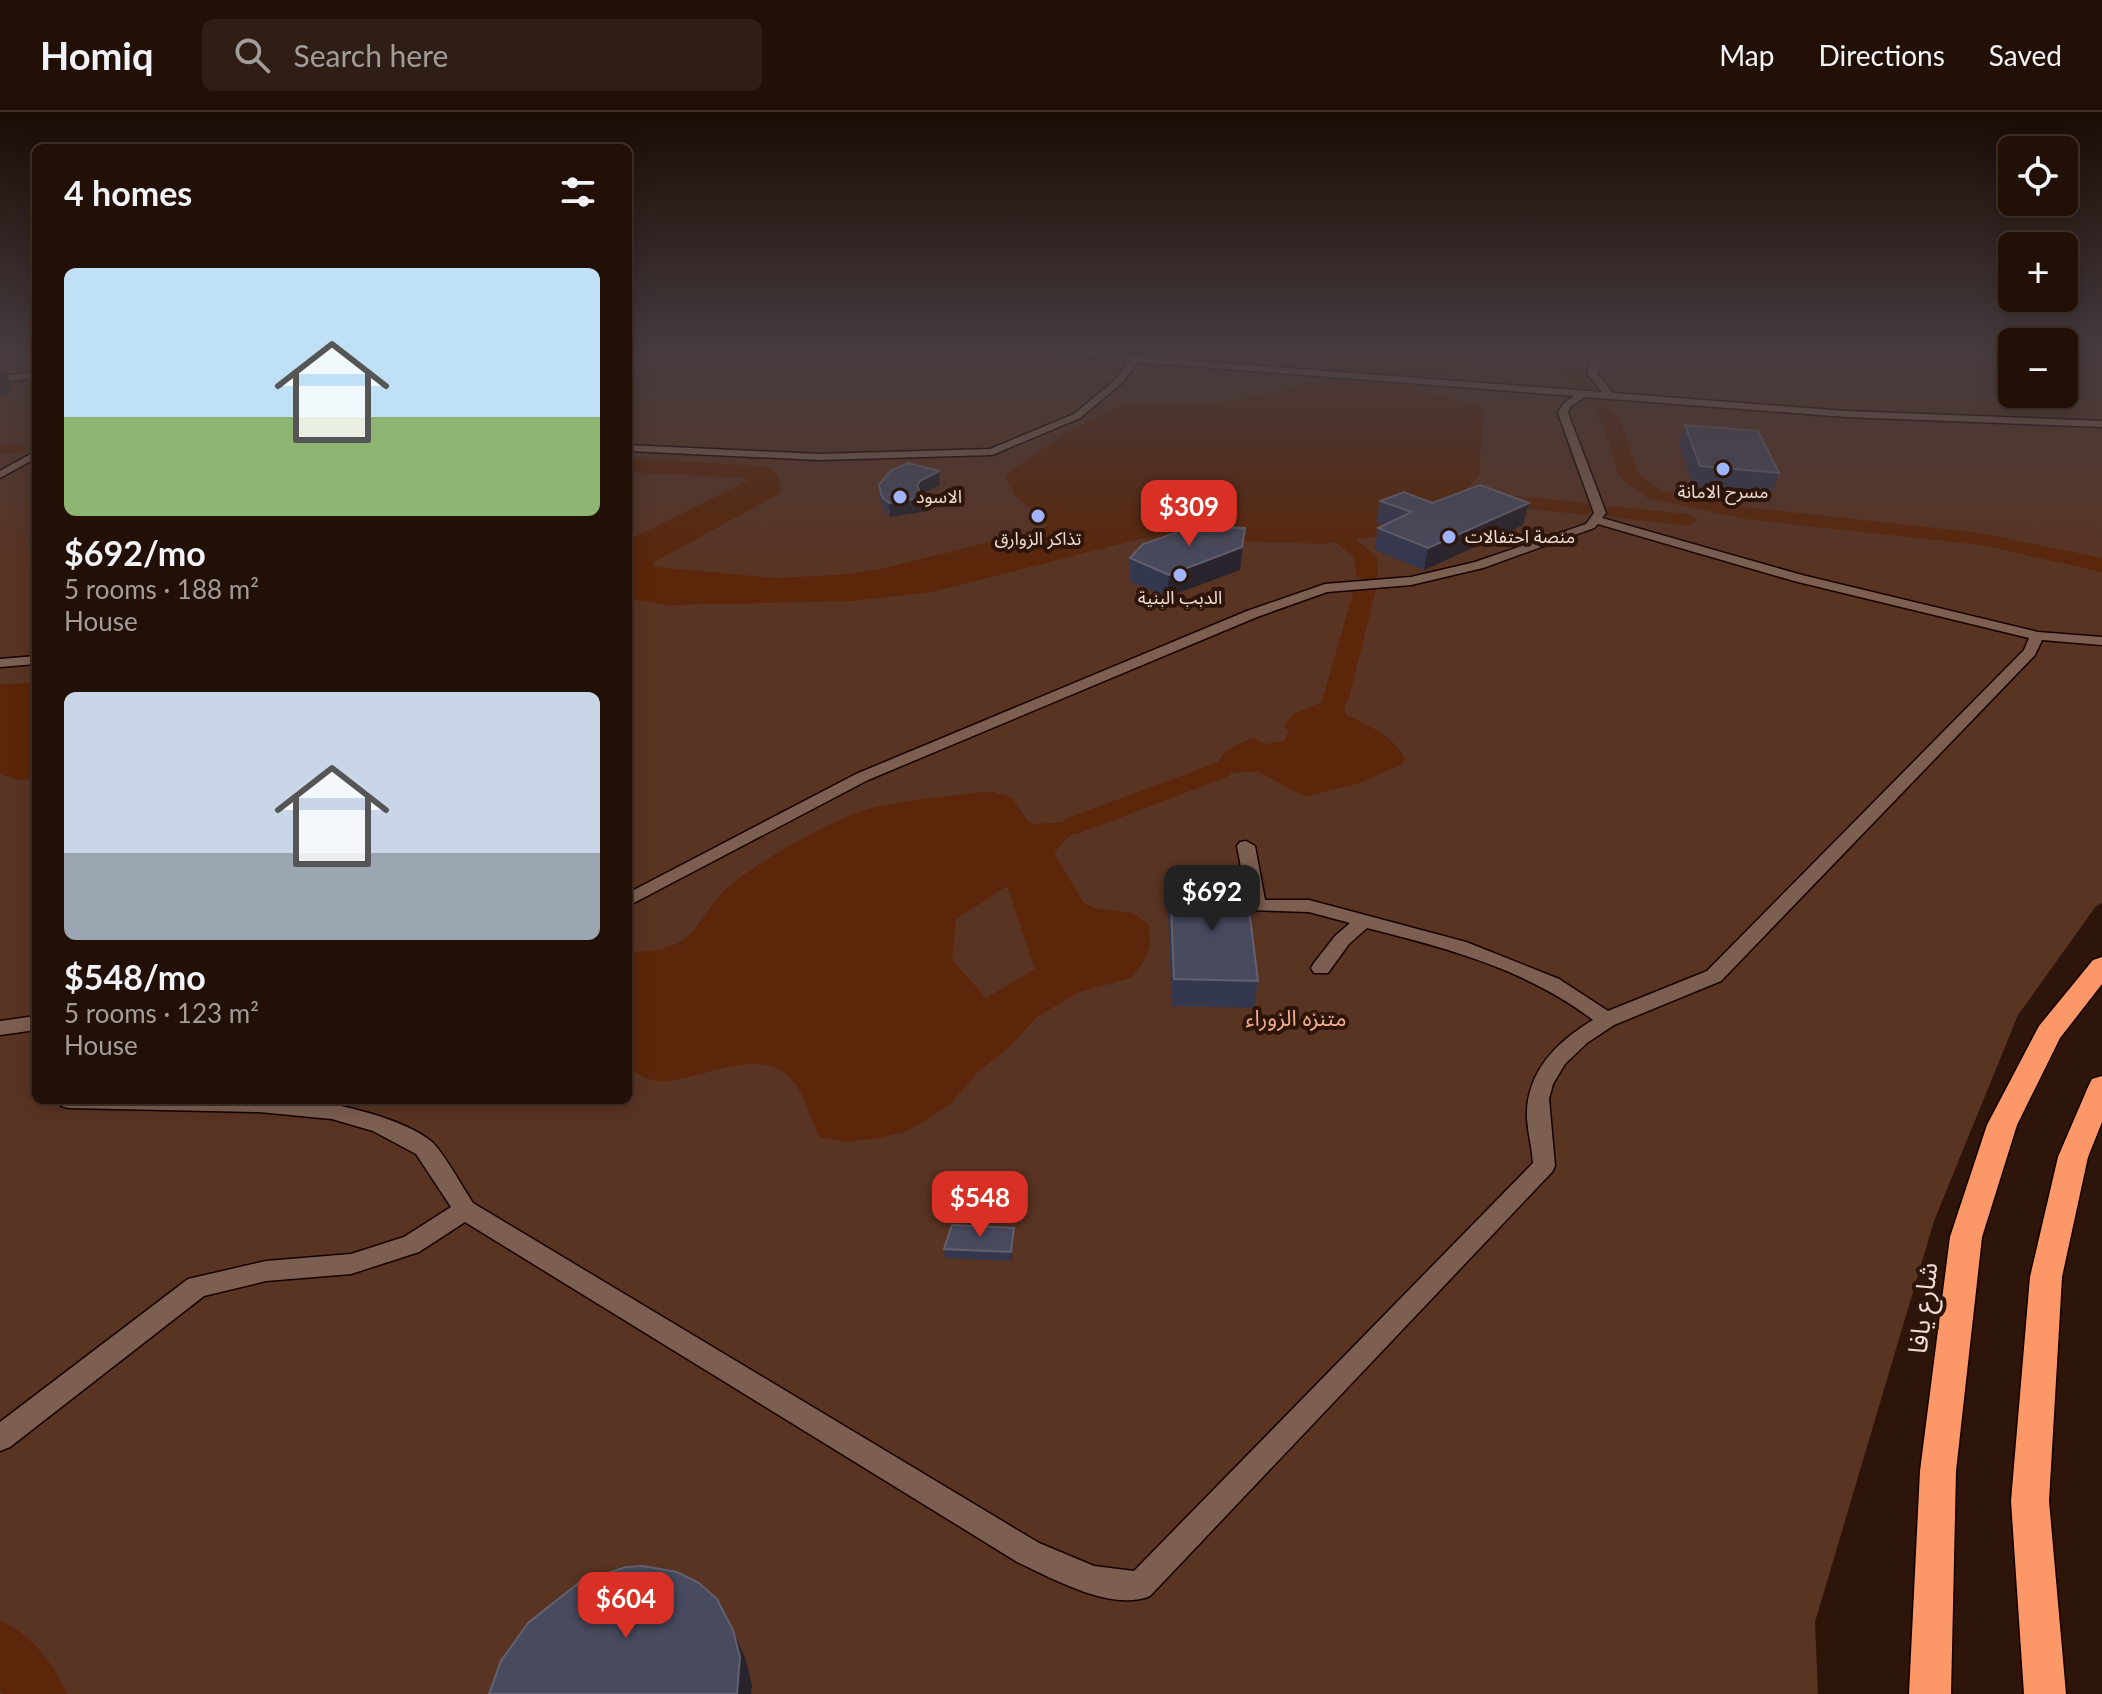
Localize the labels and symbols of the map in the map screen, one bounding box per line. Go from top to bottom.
marker: مسرح الامانة [1714,460,1732,478]
pin: $309 [1142,480,1236,548]
place label: مسرح الامانة [1677,480,1769,505]
place label: الاسود [916,485,962,508]
marker: الاسود [891,488,909,506]
marker: تذاكر الزوارق [1029,507,1047,525]
place label: منصة احتفالات [1465,525,1575,547]
place label: تذاكر الزوارق [995,527,1081,550]
marker: منصة احتفالات [1440,528,1458,546]
marker: الدبب البنية [1171,566,1189,584]
place label: الدبب البنية [1138,586,1222,608]
pin: $692 [1165,865,1259,933]
park label: متنزه الزوراء [1246,1004,1346,1032]
pin: $548 [933,1171,1027,1239]
street label: شارع يافا [1901,1260,1947,1356]
pin: $604 [579,1572,673,1640]

